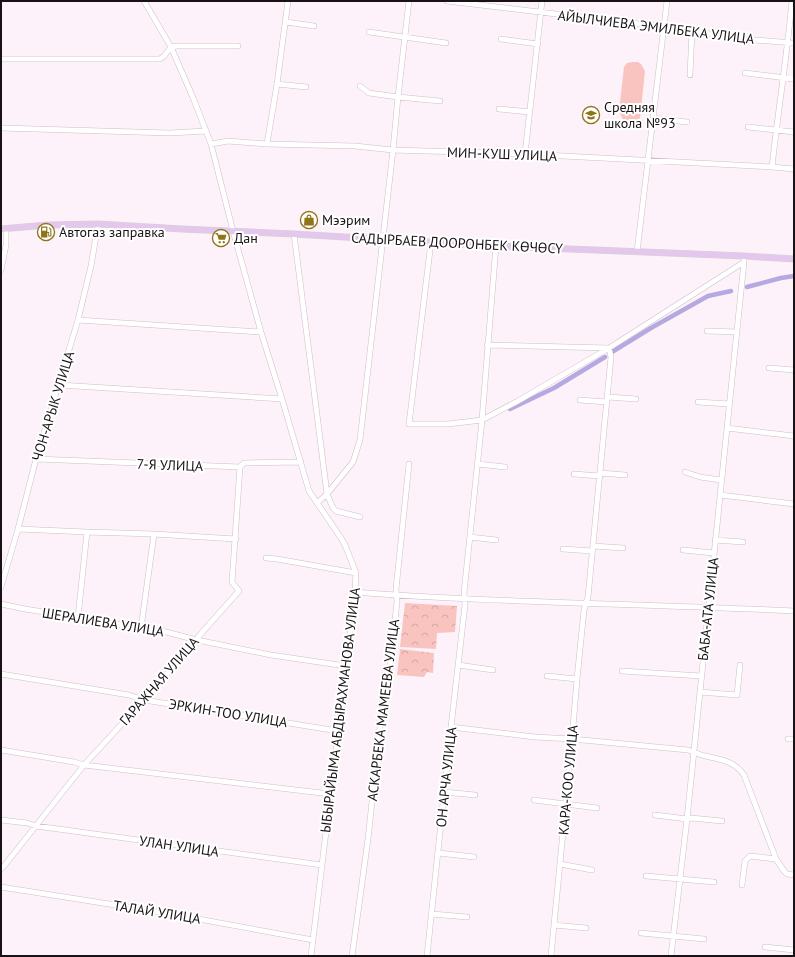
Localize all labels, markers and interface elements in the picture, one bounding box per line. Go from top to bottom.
street label: АЙЫЛЧИЕВА ЭМИЛБЕКА УЛИЦА [557,6,756,48]
place label: Средняя школа №93 [604,98,676,132]
school or university icon: Средняя школа №93 [581,105,601,125]
street label: МИН-КУШ УЛИЦА [447,143,558,165]
shop icon: Мээрим [299,210,319,230]
place label: Мээрим [322,211,370,229]
fuel station icon: Автогаз заправка [36,222,56,242]
place label: Автогаз заправка [59,223,165,241]
supermarket icon: Дан [211,228,231,248]
street label: САДЫРБАЕВ ДООРОНБЕК КӨЧӨСҮ [351,228,564,258]
place label: Дан [234,229,258,247]
street label: ЧОН-АРЫК УЛИЦА [28,348,79,463]
street label: 7-Я УЛИЦА [136,455,204,475]
street label: БАБА-АТА УЛИЦА [694,555,722,662]
street label: ЫБЫРАЙЫМА АБДЫРАХМАНОВА УЛИЦА [316,586,364,834]
street label: ШЕРАЛИЕВА УЛИЦА [41,603,166,641]
street label: АСКАРБЕКА МАМЕЕВА УЛИЦА [363,617,403,802]
street label: ГАРАЖНАЯ УЛИЦА [115,632,203,729]
street label: ЭРКИН-ТОО УЛИЦА [167,695,290,731]
street label: КАРА-КОО УЛИЦА [554,723,582,836]
street label: ОН АРЧА УЛИЦА [432,725,460,828]
street label: УЛАН УЛИЦА [138,831,221,861]
street label: ТАЛАЙ УЛИЦА [112,896,203,928]

